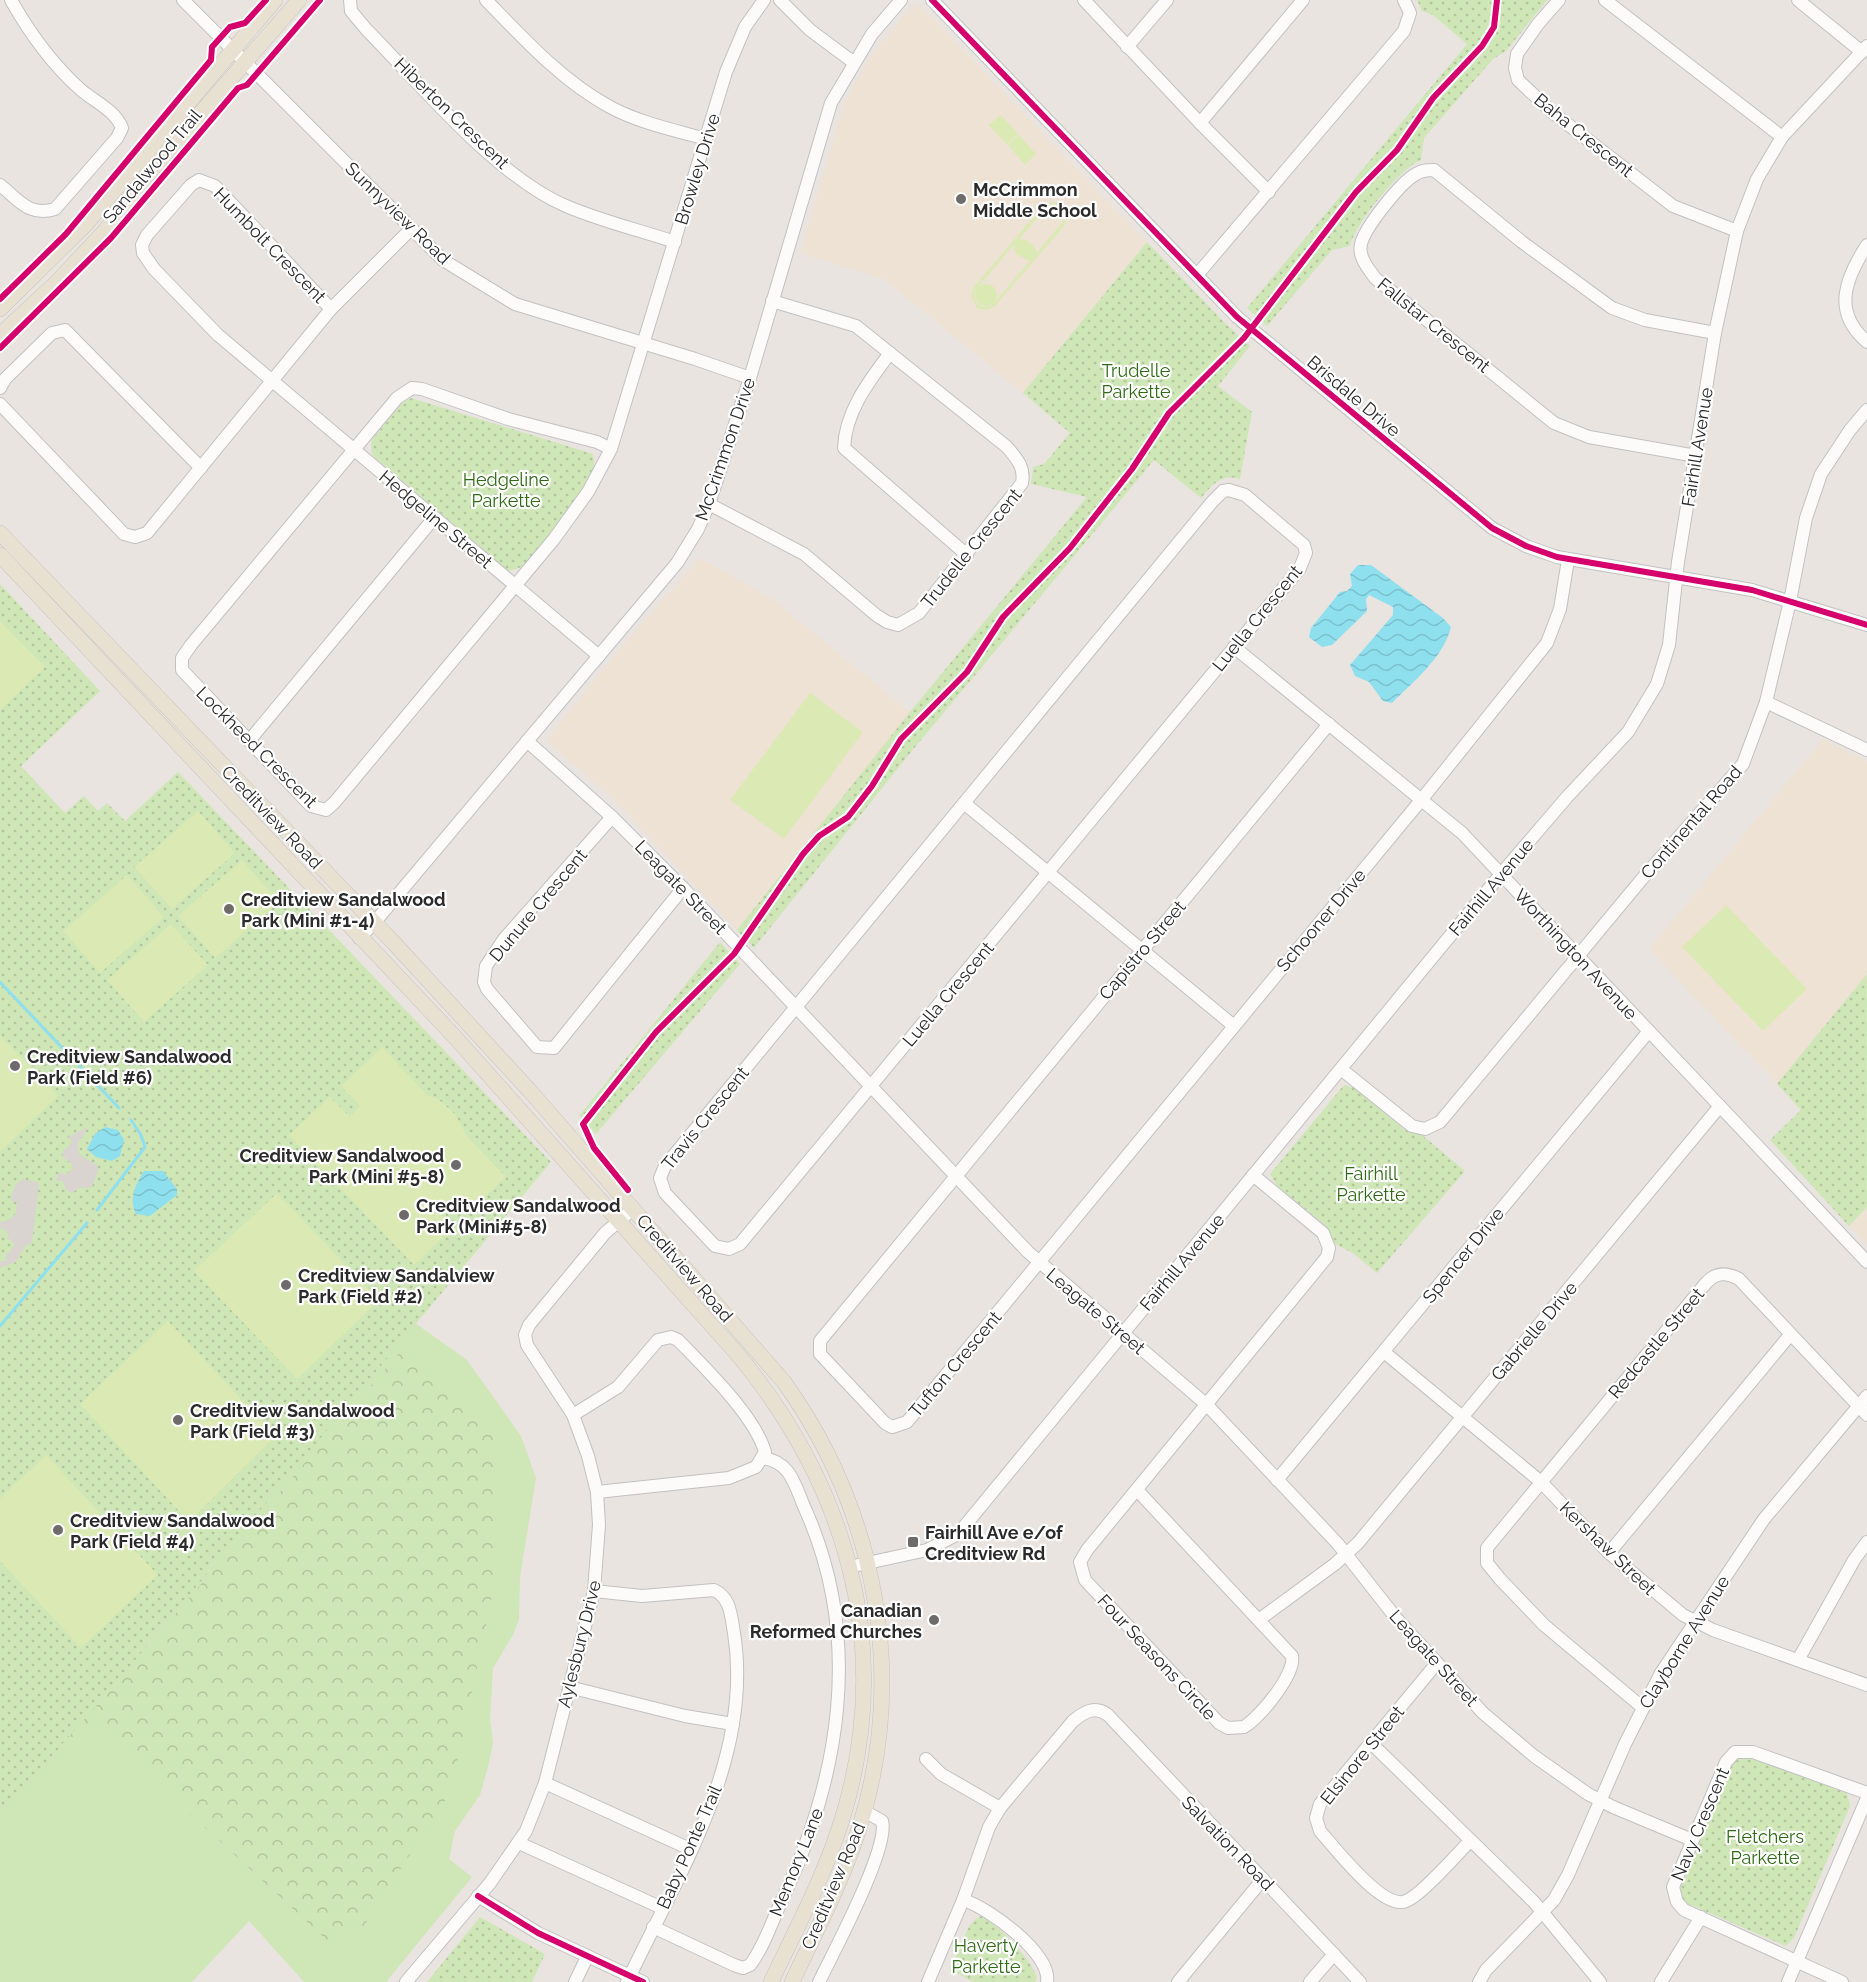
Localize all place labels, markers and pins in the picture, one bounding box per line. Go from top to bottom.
place label: McCrimmon Middle School [973,179,1097,221]
marker: McCrimmon Middle School [954,192,968,206]
place label: Creditview Sandalwood Park (Mini #1-4) [241,889,446,931]
marker: Creditview Sandalwood Park (Mini #1-4) [222,902,236,916]
place label: Creditview Sandalwood Park (Field #6) [27,1046,232,1088]
marker: Creditview Sandalwood Park (Field #6) [8,1059,22,1073]
place label: Creditview Sandalwood Park (Mini #5-8) [239,1145,444,1187]
marker: Creditview Sandalwood Park (Mini #5-8) [449,1158,463,1172]
place label: Creditview Sandalwood Park (Mini#5-8) [416,1195,621,1237]
marker: Creditview Sandalwood Park (Mini#5-8) [397,1208,411,1222]
place label: Creditview Sandalview Park (Field #2) [298,1265,495,1307]
marker: Creditview Sandalview Park (Field #2) [279,1278,293,1292]
place label: Creditview Sandalwood Park (Field #3) [190,1400,395,1442]
marker: Creditview Sandalwood Park (Field #3) [171,1413,185,1427]
place label: Creditview Sandalwood Park (Field #4) [70,1510,275,1552]
place label: Fairhill Ave e/of Creditview Rd [925,1522,1064,1564]
marker: Creditview Sandalwood Park (Field #4) [51,1523,65,1537]
marker: Fairhill Ave e/of Creditview Rd [906,1535,920,1549]
place label: Canadian Reformed Churches [750,1600,922,1642]
marker: Canadian Reformed Churches [927,1613,941,1627]

